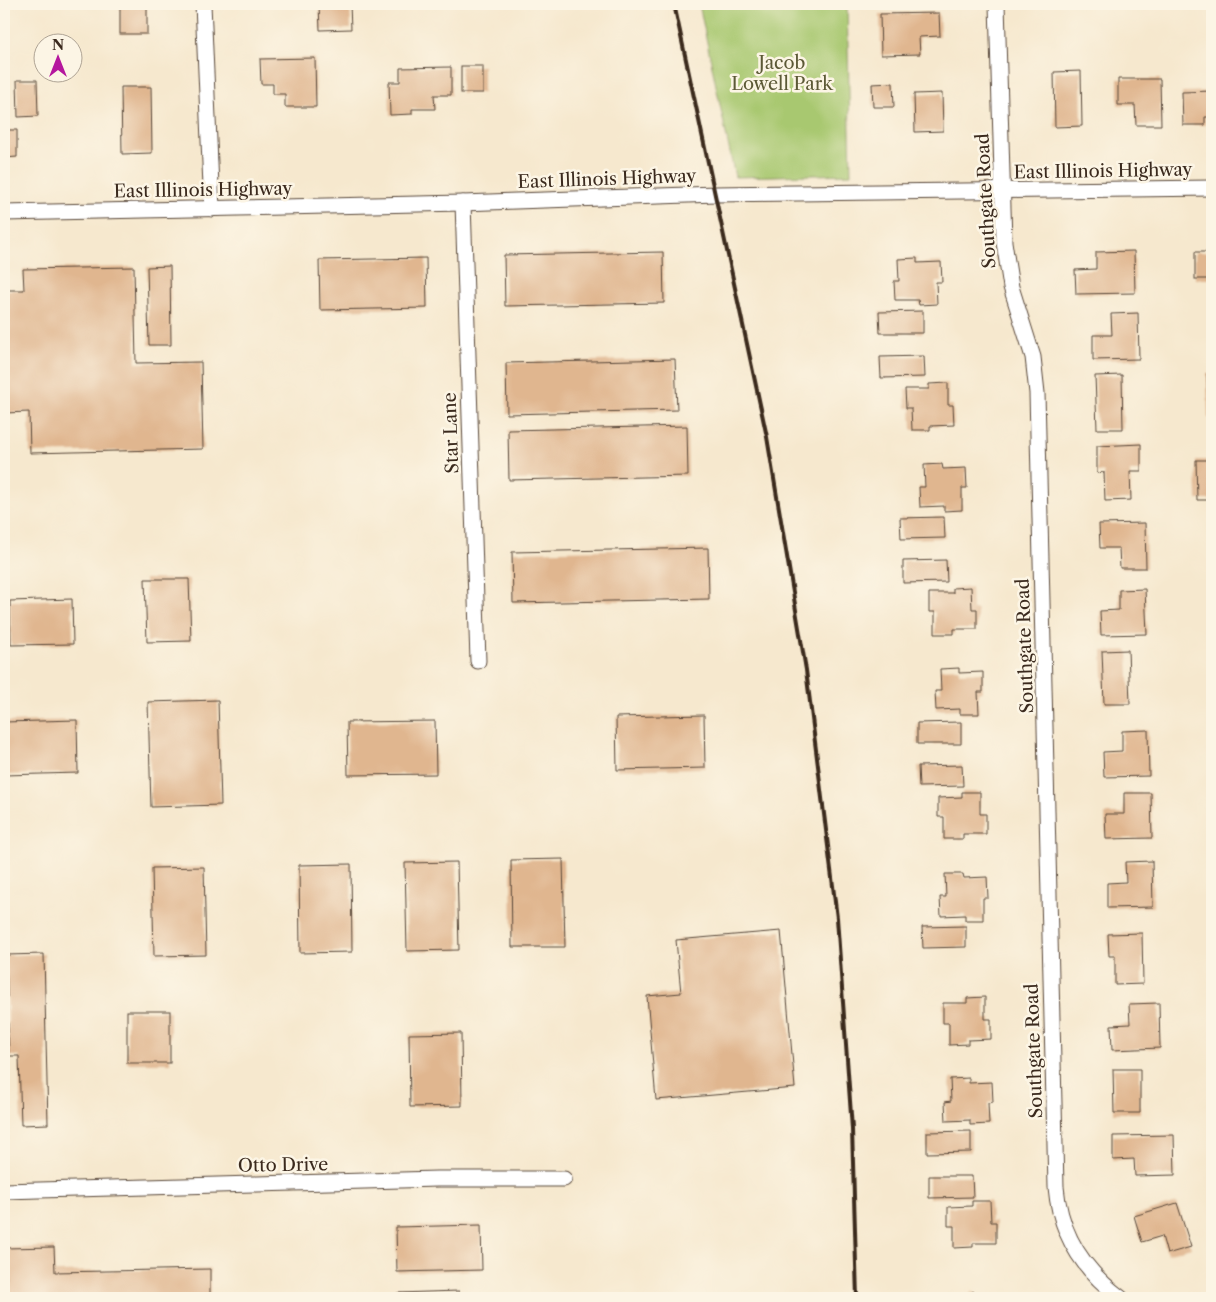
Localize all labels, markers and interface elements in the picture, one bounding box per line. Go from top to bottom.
north arrow [32,32,82,82]
text: N [52,36,64,54]
park label: Jacob Lowell Park [731,52,834,95]
street label: Southgate Road [971,133,1001,269]
street label: East Illinois Highway [1013,158,1194,184]
street label: East Illinois Highway [517,165,698,193]
street label: East Illinois Highway [113,177,294,203]
street label: Star Lane [439,392,463,474]
street label: Southgate Road [1012,578,1038,714]
street label: Southgate Road [1021,983,1047,1119]
street label: Otto Drive [238,1153,328,1177]

